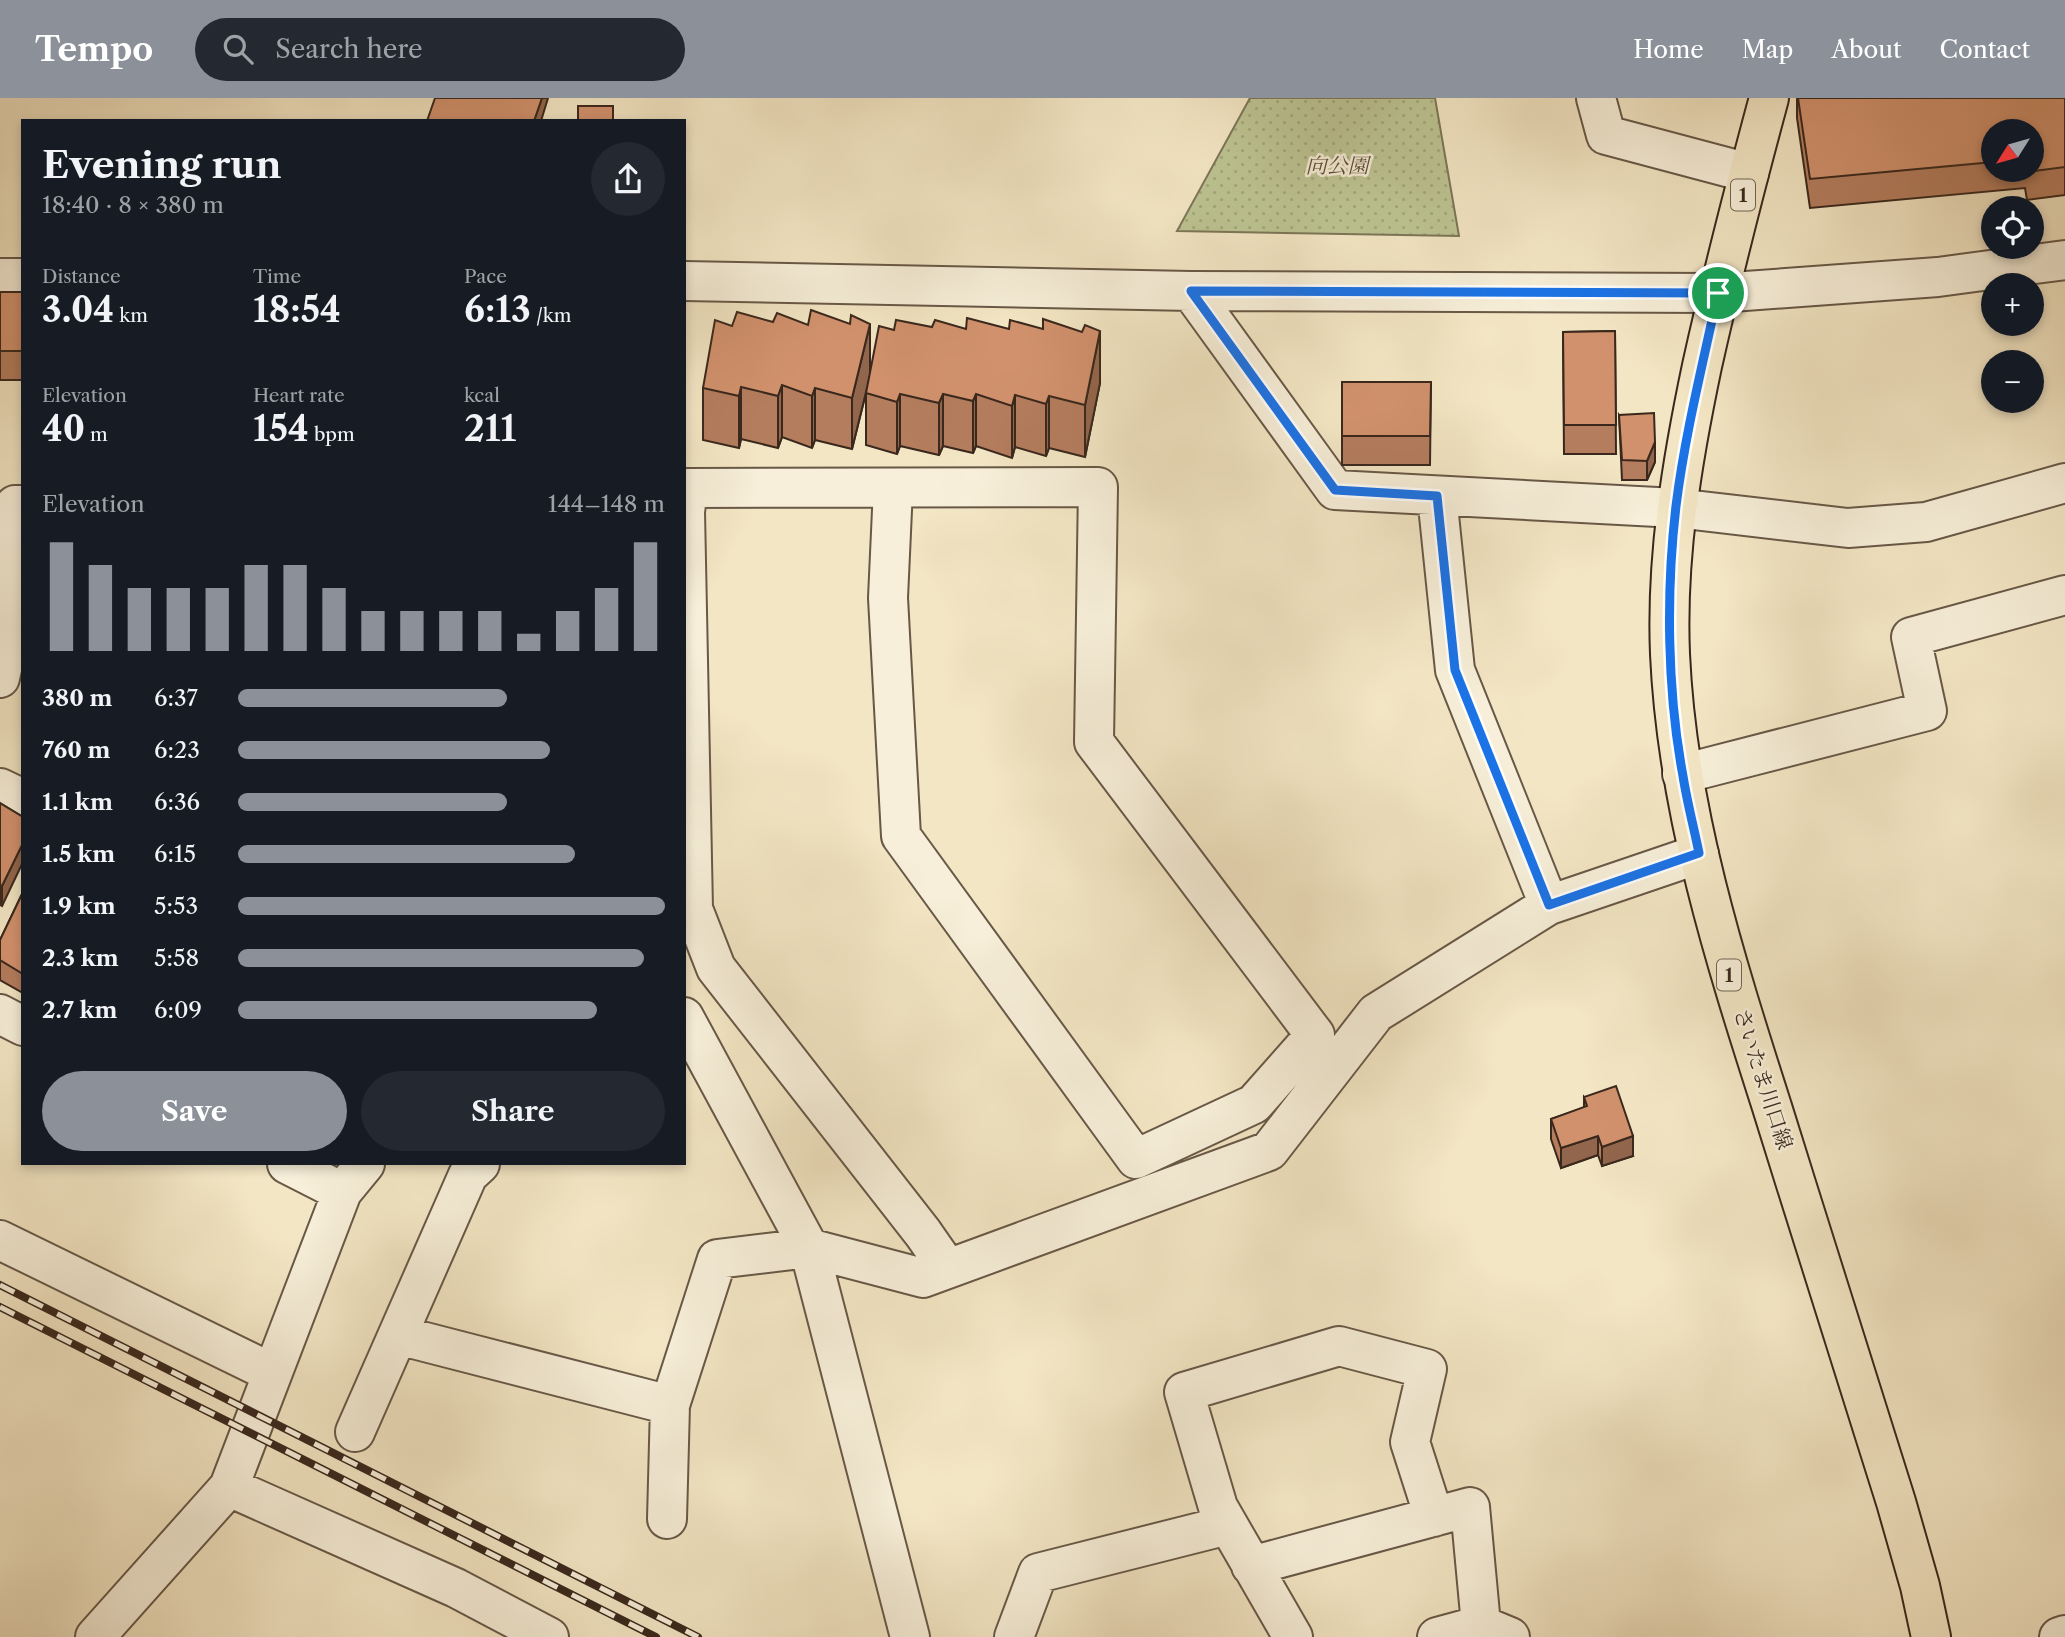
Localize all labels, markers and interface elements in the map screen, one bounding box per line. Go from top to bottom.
search box [195,18,685,81]
text: Tempo [35,29,153,70]
icon: search [219,30,257,68]
text: Search here [275,33,423,65]
text: Home [1633,35,1704,64]
text: Map [1742,35,1793,64]
text: About [1831,35,1902,64]
text: Contact [1940,35,2030,64]
north arrow [1981,119,2044,182]
map controls [1981,119,2044,413]
text: Evening run [42,141,282,188]
button: share [591,142,665,216]
park label: 向公園 [1306,153,1371,178]
road number: 1 [1731,180,1755,211]
text: 18:40 · 8 × 380 m [42,191,224,219]
button: locate [1981,196,2044,259]
pin [1688,263,1748,323]
text: Distance [42,265,121,288]
text: Time [253,265,301,288]
text: Pace [464,265,507,288]
button: + [1981,273,2044,336]
icon: arrive [1699,274,1737,312]
text: 3.04 [42,288,114,331]
text: 18:54 [253,288,341,331]
text: 6:13 [464,288,531,331]
text: km [114,304,148,327]
text: /km [531,304,571,327]
button: − [1981,350,2044,413]
text: Elevation [42,384,127,407]
text: Heart rate [253,384,345,407]
text: kcal [464,384,500,407]
text: 40 [42,407,85,450]
text: 154 [253,407,309,450]
text: 211 [464,407,516,450]
text: m [85,423,108,446]
text: bpm [309,423,355,446]
text: Elevation [42,490,145,518]
text: 144–148 m [548,490,665,518]
text: 380 m [42,684,113,712]
text: 6:37 [154,684,198,712]
text: 760 m [42,736,111,764]
text: 6:23 [154,736,200,764]
text: 1.1 km [42,788,113,816]
text: 6:36 [154,788,200,816]
text: 1.5 km [42,840,115,868]
text: 6:15 [154,840,196,868]
text: 1.9 km [42,892,116,920]
text: 5:53 [154,892,198,920]
text: 2.3 km [42,944,119,972]
text: 5:58 [154,944,199,972]
road number: 1 [1717,960,1741,990]
text: 2.7 km [42,996,118,1024]
text: 6:09 [154,996,202,1024]
street label: さいたま川口線 [1729,1005,1798,1153]
button: Save [42,1071,347,1151]
button: Share [361,1071,665,1151]

